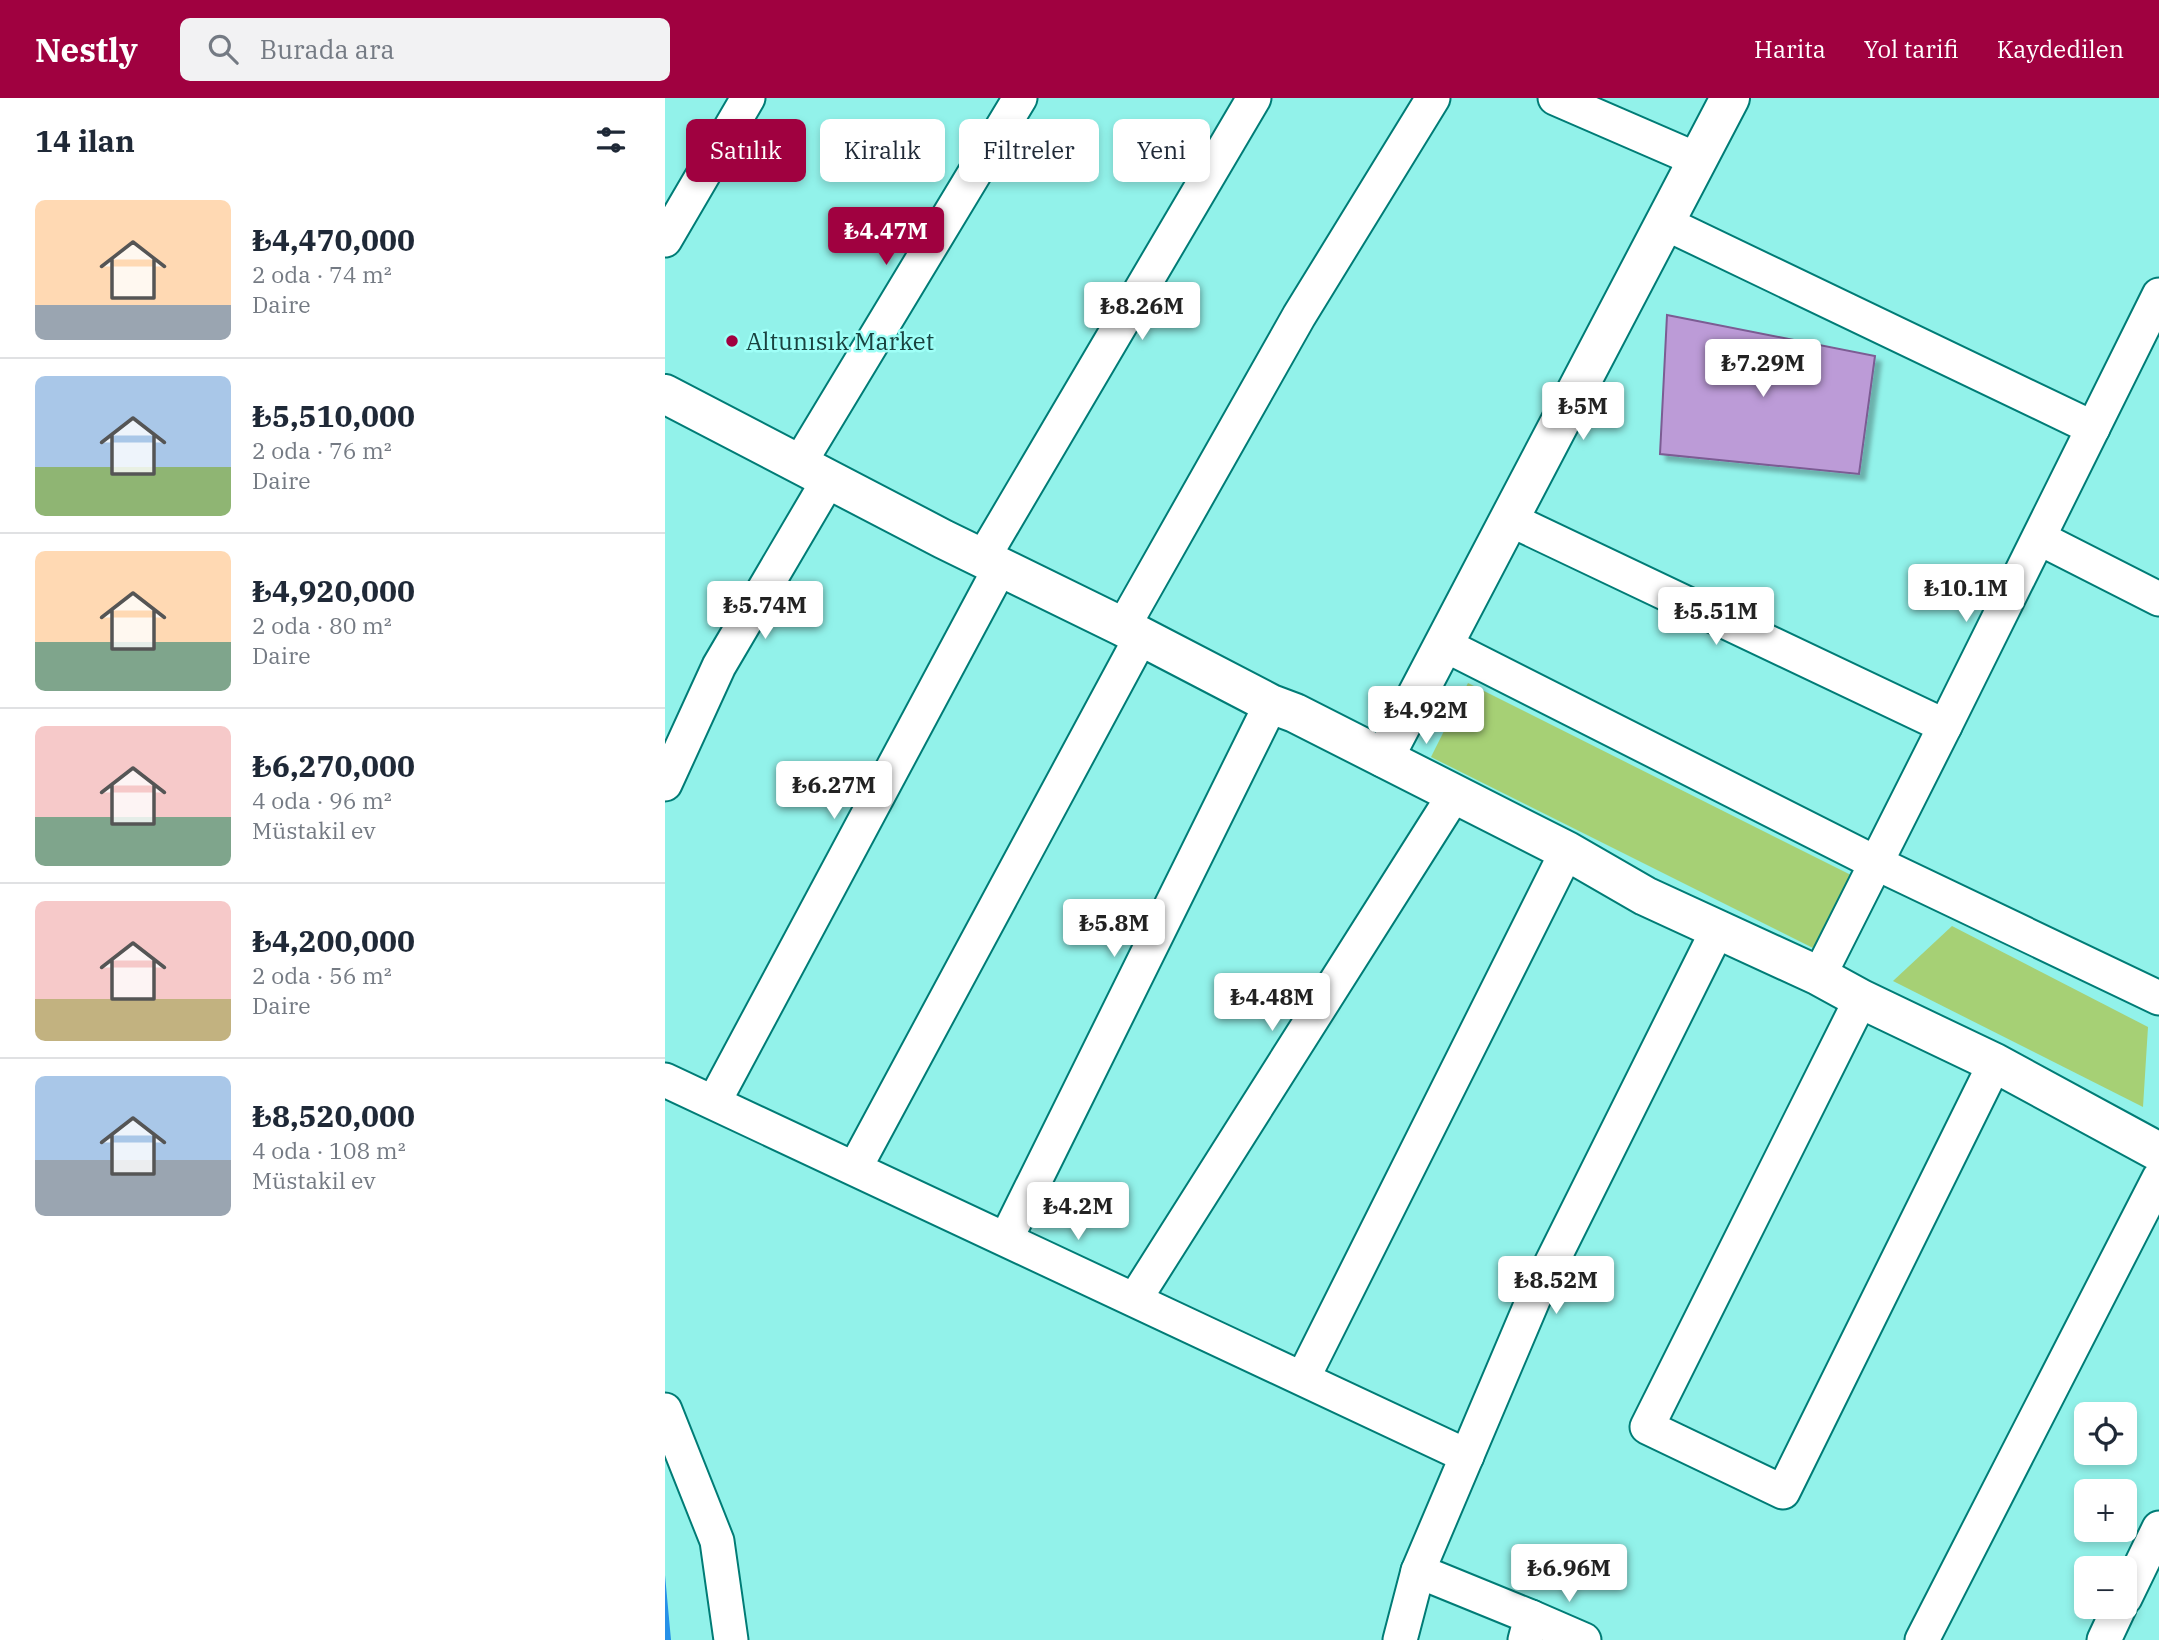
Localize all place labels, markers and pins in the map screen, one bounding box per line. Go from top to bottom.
pin: ₺4.47M [829,208,943,267]
pin: ₺8.26M [1085,282,1199,342]
place label: Altunısık Market [746,325,934,357]
marker: Altunısık Market [724,333,740,349]
pin: ₺7.29M [1706,340,1820,399]
pin: ₺5M [1549,382,1617,442]
pin: ₺10.1M [1909,564,2023,624]
pin: ₺5.74M [708,582,822,641]
pin: ₺5.51M [1659,588,1773,647]
pin: ₺4.92M [1369,686,1483,746]
pin: ₺6.27M [777,762,891,821]
pin: ₺5.8M [1065,900,1163,959]
pin: ₺4.48M [1215,974,1329,1033]
pin: ₺4.2M [1029,1182,1127,1242]
pin: ₺8.52M [1499,1256,1613,1316]
pin: ₺6.96M [1512,1544,1626,1604]

